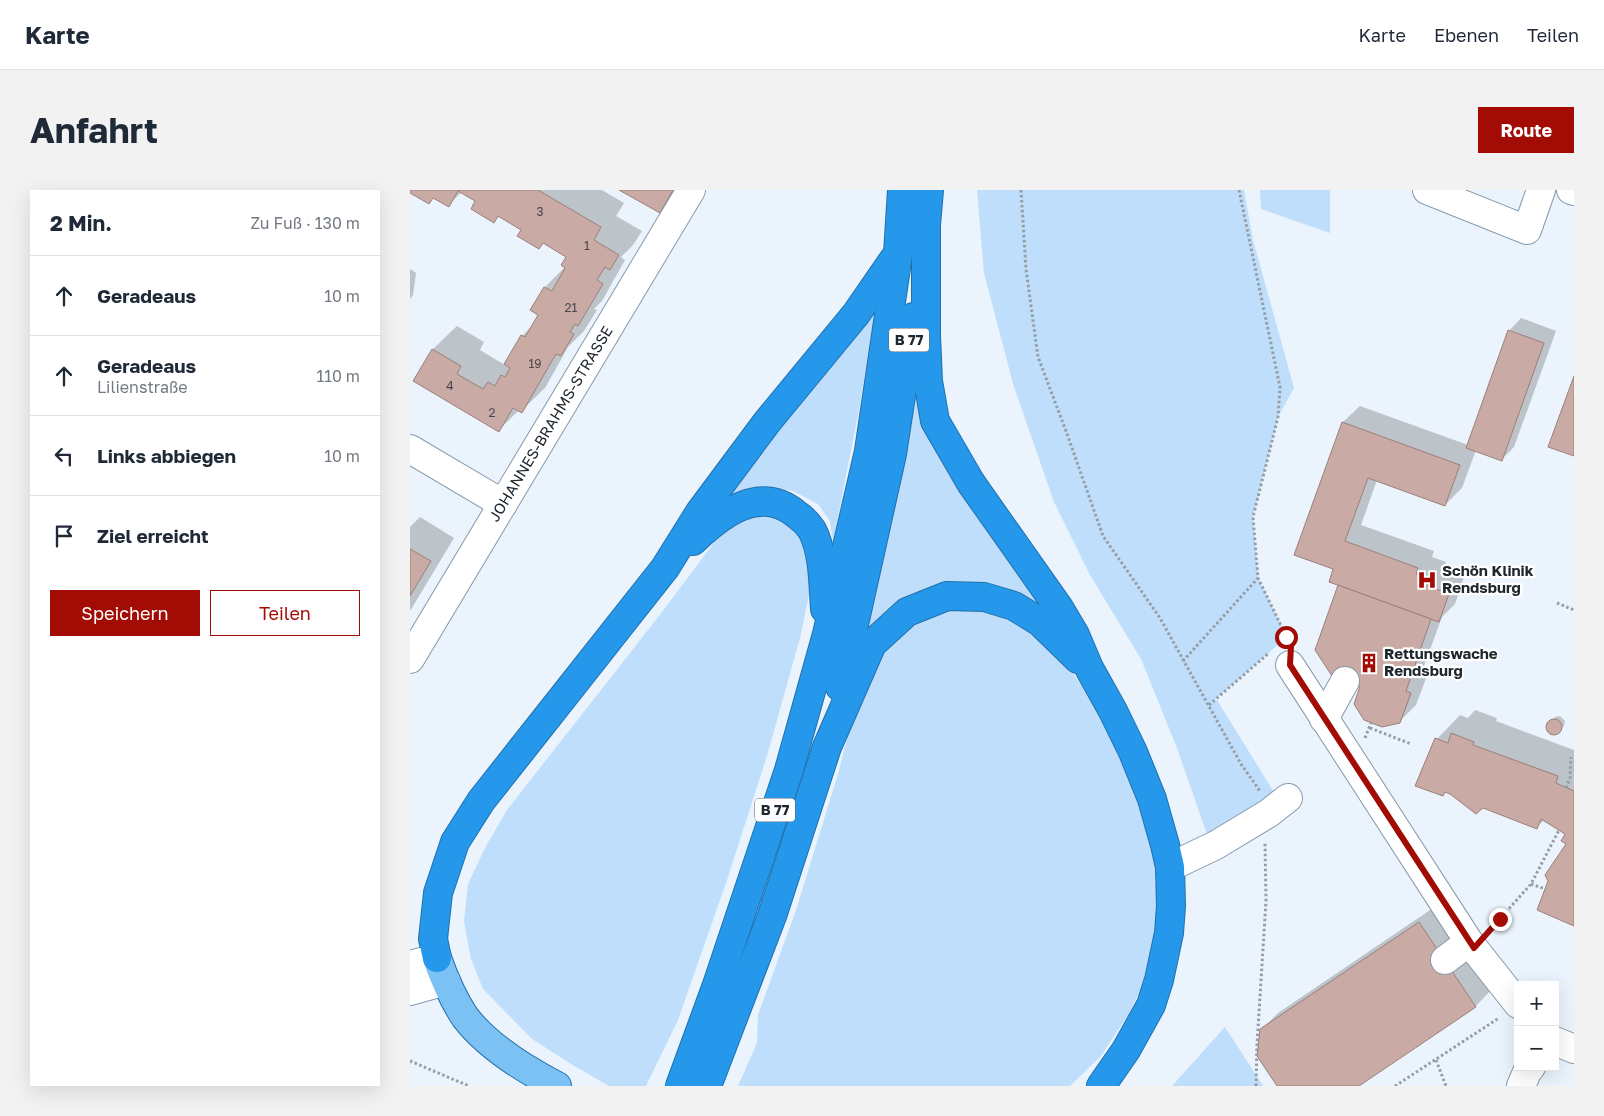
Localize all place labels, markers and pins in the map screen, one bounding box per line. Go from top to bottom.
place label: Schön Klinik Rendsburg [1442,561,1534,596]
hospital icon: Schön Klinik Rendsburg [1416,569,1438,591]
place label: Rettungswache Rendsburg [1384,644,1498,679]
building icon: Rettungswache Rendsburg [1358,652,1380,674]

